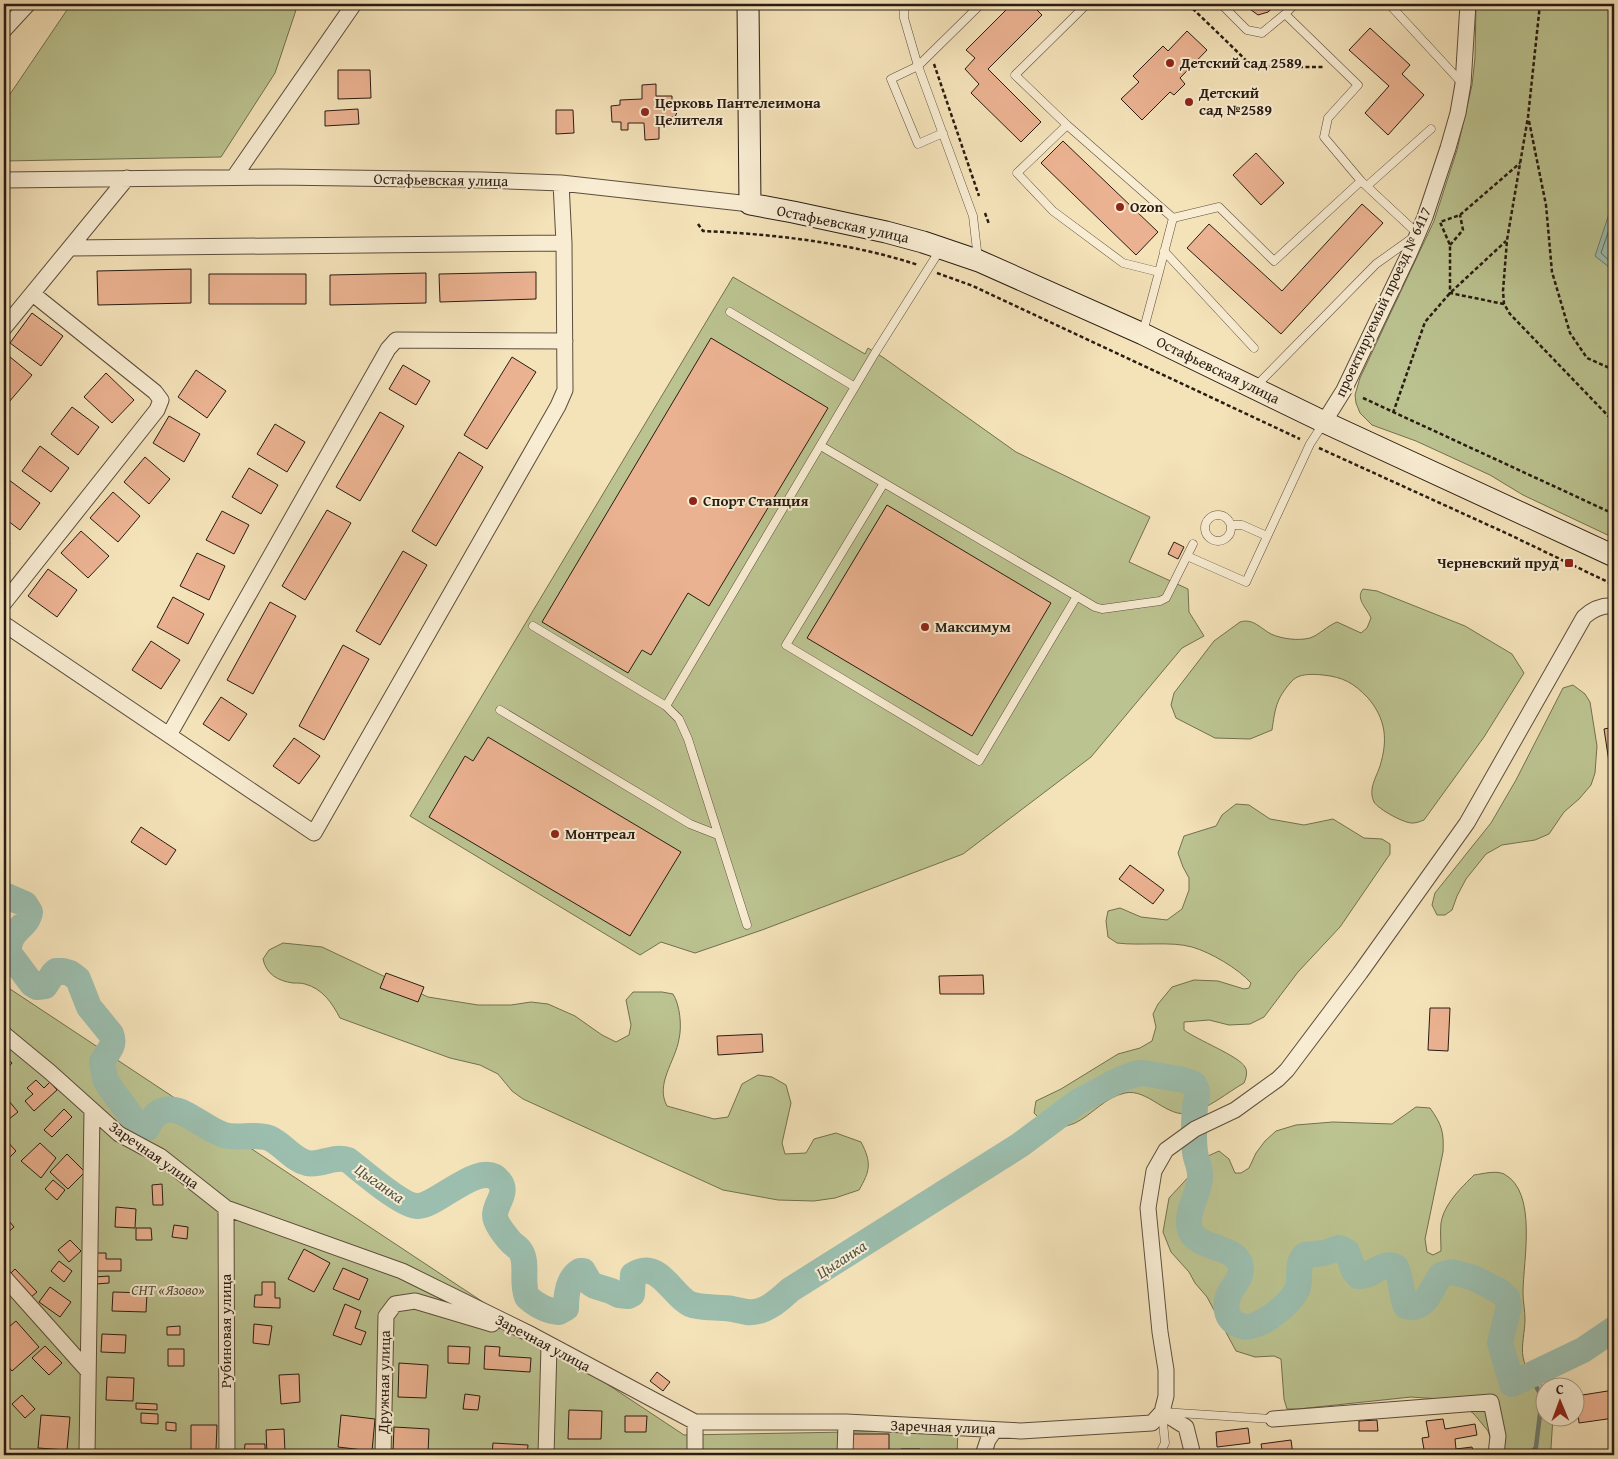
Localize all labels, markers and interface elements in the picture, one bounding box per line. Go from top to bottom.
place label: Детский сад 2589 [1179,52,1302,73]
marker: Детский сад 2589 [1164,57,1176,69]
place label: Детский сад №2589 [1198,82,1272,120]
place label: Церковь Пантелеимона Целителя [655,92,821,130]
marker: Детский сад №2589 [1183,96,1195,108]
marker: Церковь Пантелеимона Целителя [639,106,651,118]
street label: Остафьевская улица [373,168,509,191]
place label: Ozon [1130,196,1164,217]
street label: Остафьевская улица [775,199,912,248]
marker: Ozon [1114,201,1126,213]
street label: проектируемый проезд № 6417 [1329,204,1436,400]
street label: Остафьевская улица [1153,331,1284,409]
place label: Спорт Станция [703,490,809,511]
marker: Спорт Станция [687,495,699,507]
place label: Черневский пруд [1437,552,1559,573]
marker: Черневский пруд [1563,557,1575,569]
place label: Максимум [935,616,1011,637]
marker: Максимум [919,621,931,633]
place label: Монтреал [565,823,635,844]
marker: Монтреал [549,828,561,840]
street label: Заречная улица [105,1116,204,1194]
water label: Цыганка [350,1157,410,1209]
water label: Цыганка [811,1233,872,1284]
street label: Рубиновая улица [215,1273,236,1388]
park label: СНТ «Язово» [131,1279,205,1300]
street label: Заречная улица [492,1309,595,1377]
street label: Дружная улица [372,1329,395,1435]
north arrow [1536,1376,1586,1426]
text: С [1556,1379,1564,1399]
street label: Заречная улица [890,1414,997,1439]

